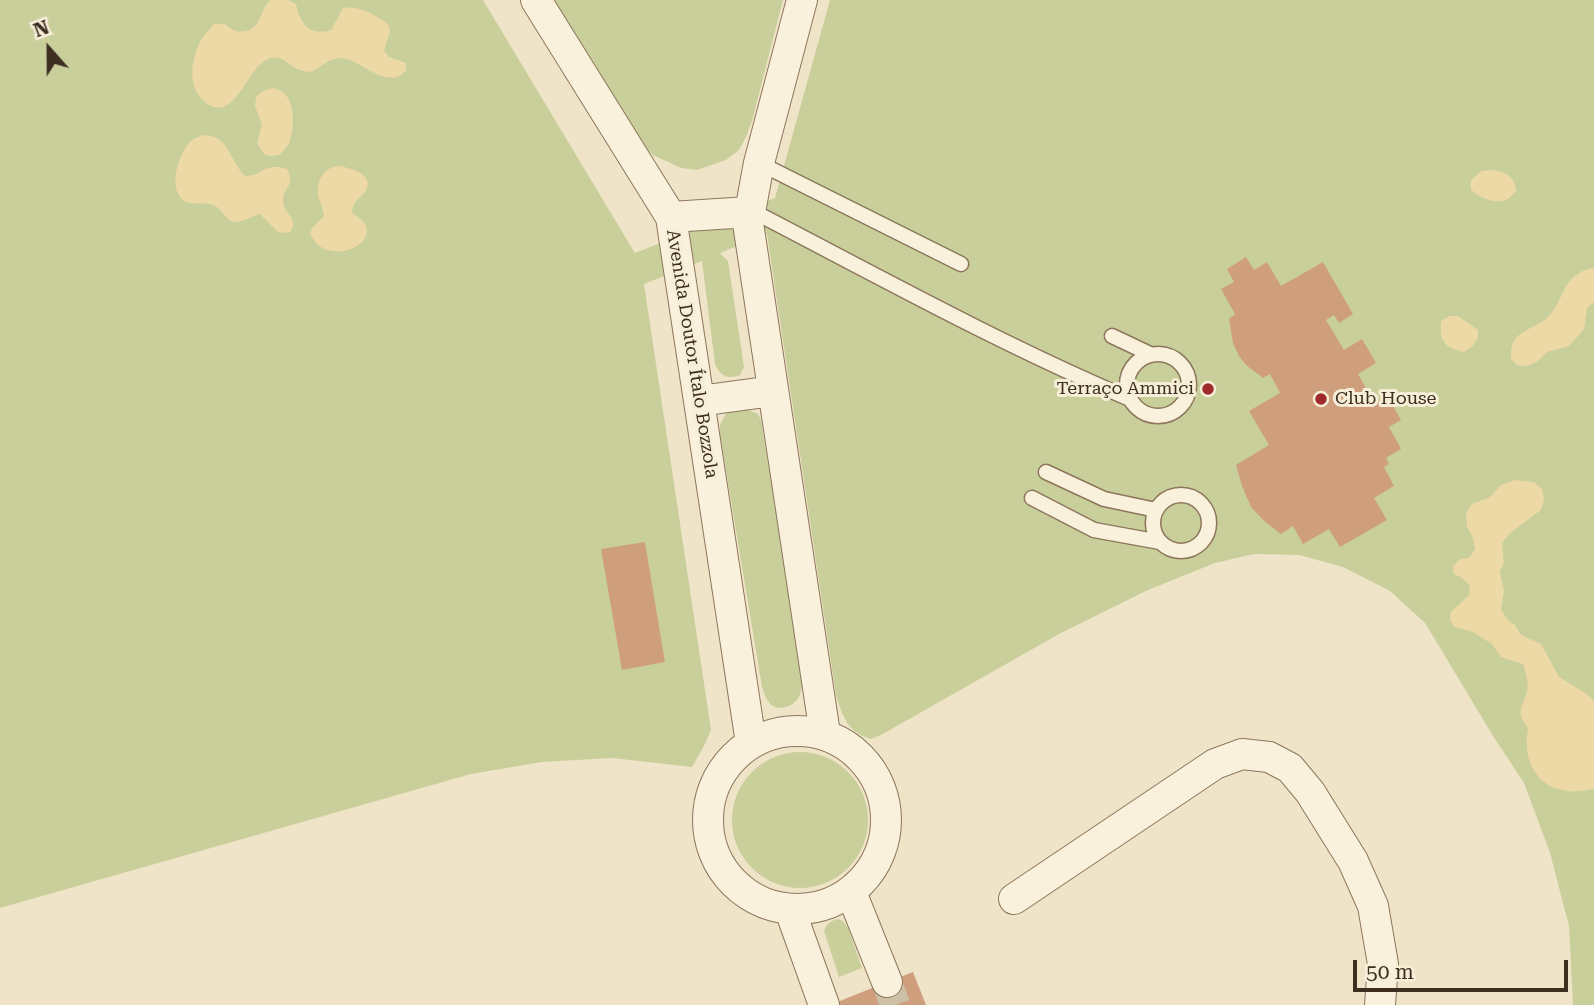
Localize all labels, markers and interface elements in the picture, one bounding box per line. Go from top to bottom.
north arrow [14,14,84,84]
text: N [30,16,52,42]
street label: Avenida Doutor Ítalo Bozzola [662,228,722,480]
place label: Terraço Ammici [1056,378,1194,400]
marker: Terraço Ammici [1200,381,1216,397]
place label: Club House [1335,388,1436,410]
marker: Club House [1313,391,1329,407]
scale bar [1356,946,1571,990]
text: 50 m [1366,960,1414,984]

